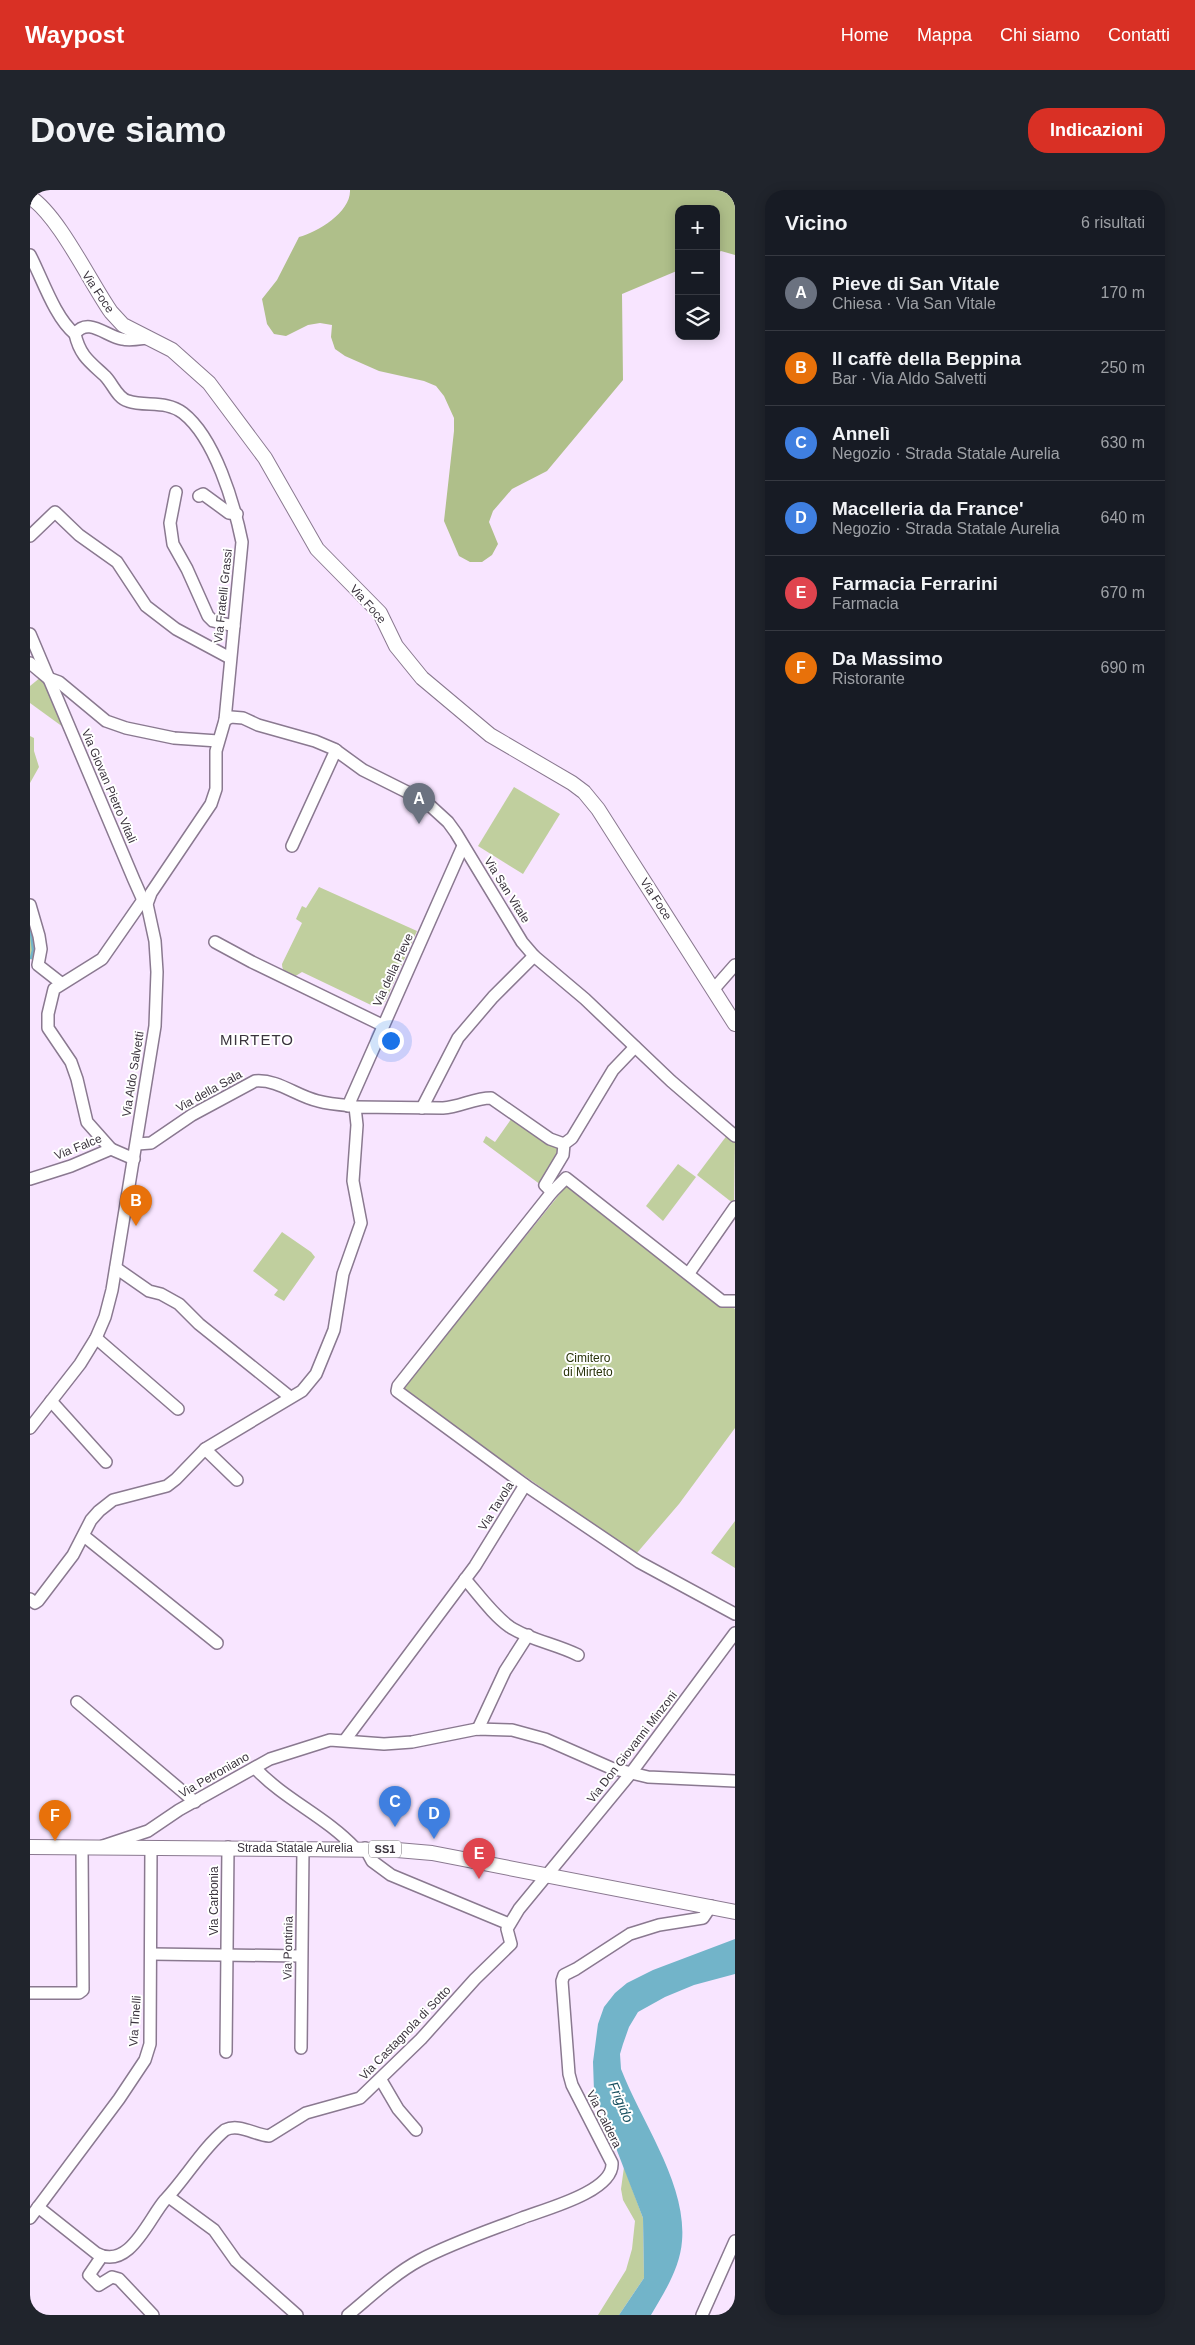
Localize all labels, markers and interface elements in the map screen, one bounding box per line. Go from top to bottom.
text: Waypost [25,21,124,48]
text: Home [841,25,889,45]
text: Mappa [917,25,972,45]
text: Chi siamo [1000,25,1080,45]
text: Contatti [1108,25,1170,45]
button: Indicazioni [1028,108,1165,153]
text: Dove siamo [30,110,226,149]
map controls [675,205,720,340]
button: + [675,205,720,250]
text: Vicino [785,211,848,234]
text: 6 risultati [1081,214,1145,231]
button: − [675,250,720,295]
street label: Via Foce [79,269,117,316]
text: Pieve di San Vitale [832,273,1000,294]
text: A [795,284,807,301]
text: 170 m [1101,284,1145,301]
button: layers [675,295,720,340]
text: Chiesa · Via San Vitale [832,295,996,312]
text: Il caffè della Beppina [832,348,1021,369]
text: B [795,359,807,376]
text: 250 m [1101,359,1145,376]
text: Bar · Via Aldo Salvetti [832,370,986,387]
text: Annelì [832,423,890,444]
text: C [795,434,807,451]
text: 630 m [1101,434,1145,451]
text: Negozio · Strada Statale Aurelia [832,445,1060,462]
text: Macelleria da France' [832,498,1023,519]
text: D [795,509,807,526]
text: 640 m [1101,509,1145,526]
text: Negozio · Strada Statale Aurelia [832,520,1060,537]
street label: Via Fratelli Grassi [211,548,235,644]
text: Farmacia Ferrarini [832,573,998,594]
street label: Via Foce [347,582,389,626]
text: E [796,584,806,601]
text: 670 m [1101,584,1145,601]
text: Farmacia [832,595,899,612]
text: Da Massimo [832,648,943,669]
text: F [796,659,806,676]
text: 690 m [1101,659,1145,676]
text: Ristorante [832,670,905,687]
street label: Via Giovan Pietro Vitali [79,727,139,845]
pin: A [403,783,435,824]
street label: Via San Vitale [481,855,533,926]
street label: Via Foce [637,875,675,923]
street label: Via della Pieve [370,931,416,1009]
your location [378,1028,404,1054]
street label: Via Aldo Salvetti [119,1030,147,1118]
district label: MIRTETO [220,1031,294,1048]
street label: Via della Sala [174,1067,245,1115]
street label: Via Falce [52,1131,104,1163]
pin: B [120,1185,152,1226]
park label: Cimitero di Mirteto [563,1351,613,1379]
street label: Via Tavola [476,1479,517,1533]
street label: Via Don Giovanni Minzoni [584,1688,680,1806]
street label: Via Petroniano [177,1749,252,1801]
pin: C [379,1786,411,1827]
pin: D [418,1798,450,1839]
pin: F [39,1800,71,1841]
pin: E [463,1838,495,1879]
road number: SS1 [369,1840,401,1858]
street label: Strada Statale Aurelia [237,1841,353,1855]
street label: Via Carbonia [207,1866,221,1936]
street label: Via Pontinia [280,1916,296,1980]
street label: Via Castagnola di Sotto [356,1983,454,2083]
street label: Via Tinelli [126,1995,144,2047]
water label: Frigido [605,2079,637,2125]
street label: Via Caldera [584,2088,625,2150]

